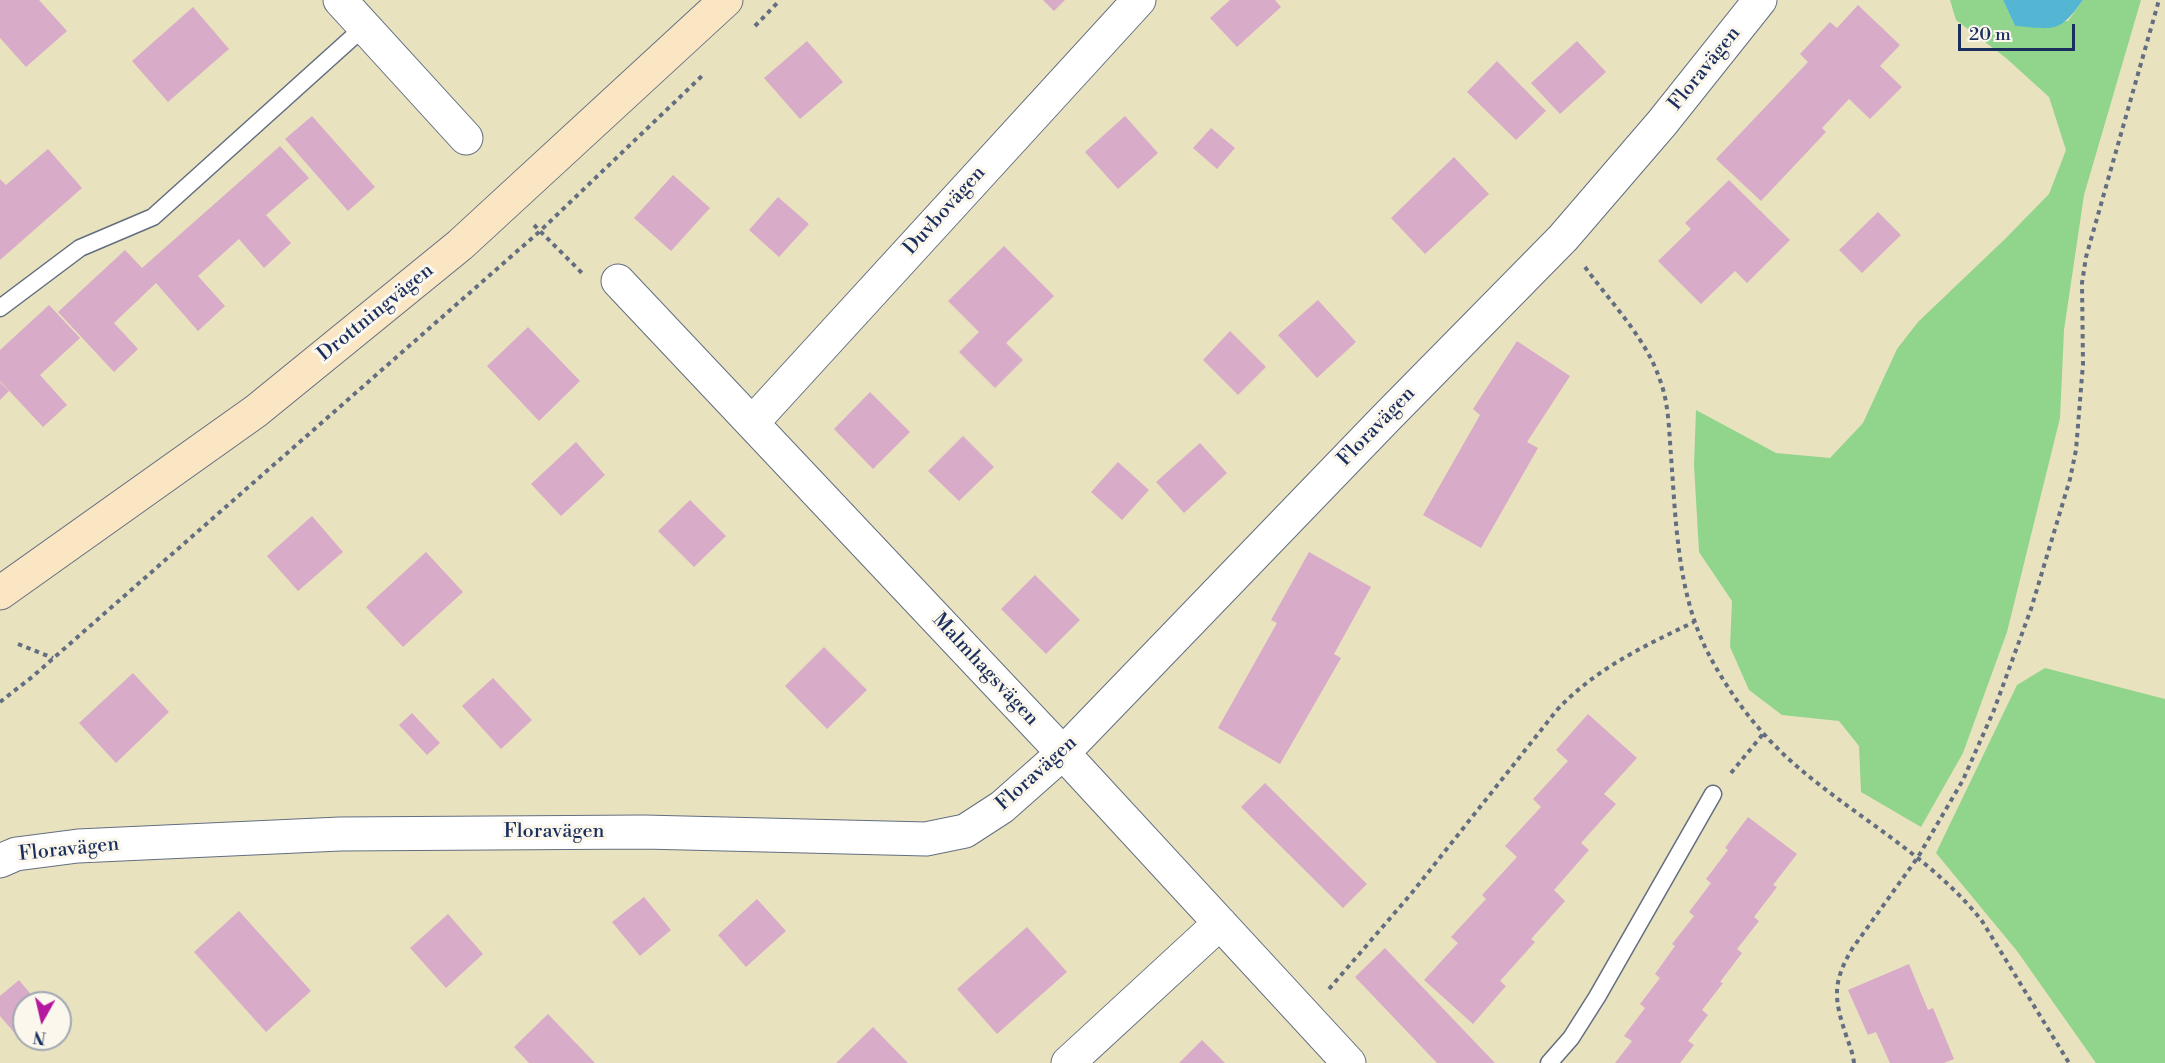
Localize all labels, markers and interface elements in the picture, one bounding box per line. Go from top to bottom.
scale bar [1961,12,2078,50]
street label: Floravägen [1664,22,1746,116]
text: 20 m [1969,23,2011,46]
street label: Duvbovägen [899,162,991,260]
street label: Drottningvägen [313,259,439,367]
street label: Floravägen [1333,382,1421,472]
street label: Malmhagsvägen [927,609,1043,731]
street label: Floravägen [991,731,1083,817]
street label: Floravägen [504,820,604,844]
street label: Floravägen [18,833,120,867]
north arrow [12,991,72,1051]
text: N [32,1026,47,1048]

